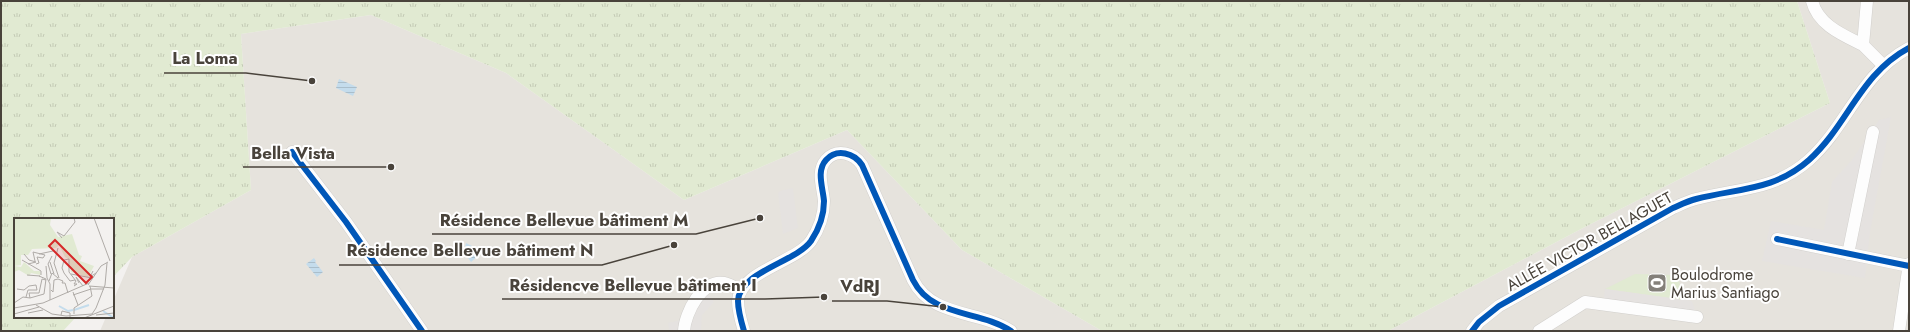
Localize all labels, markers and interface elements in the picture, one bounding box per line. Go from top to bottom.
callout: La Loma [164,44,246,73]
text: La Loma [172,46,238,70]
callout: Bella Vista [243,138,343,167]
text: Bella Vista [251,141,335,165]
street label: ALLÉE VICTOR BELLAGUET [1502,186,1677,297]
callout: Résidence Bellevue bâtiment M [432,205,696,234]
text: Résidence Bellevue bâtiment M [440,208,688,232]
inset map [14,218,114,318]
callout: Résidence Bellevue bâtiment N [339,236,602,265]
text: Résidence Bellevue bâtiment N [347,238,594,262]
place label: Boulodrome Marius Santiago [1671,263,1780,304]
callout: Résidencve Bellevue bâtiment I [502,270,765,299]
callout: VdRJ [832,272,887,301]
sports icon: Boulodrome Marius Santiago [1646,272,1668,294]
text: Résidencve Bellevue bâtiment I [509,273,757,297]
text: VdRJ [839,274,880,298]

